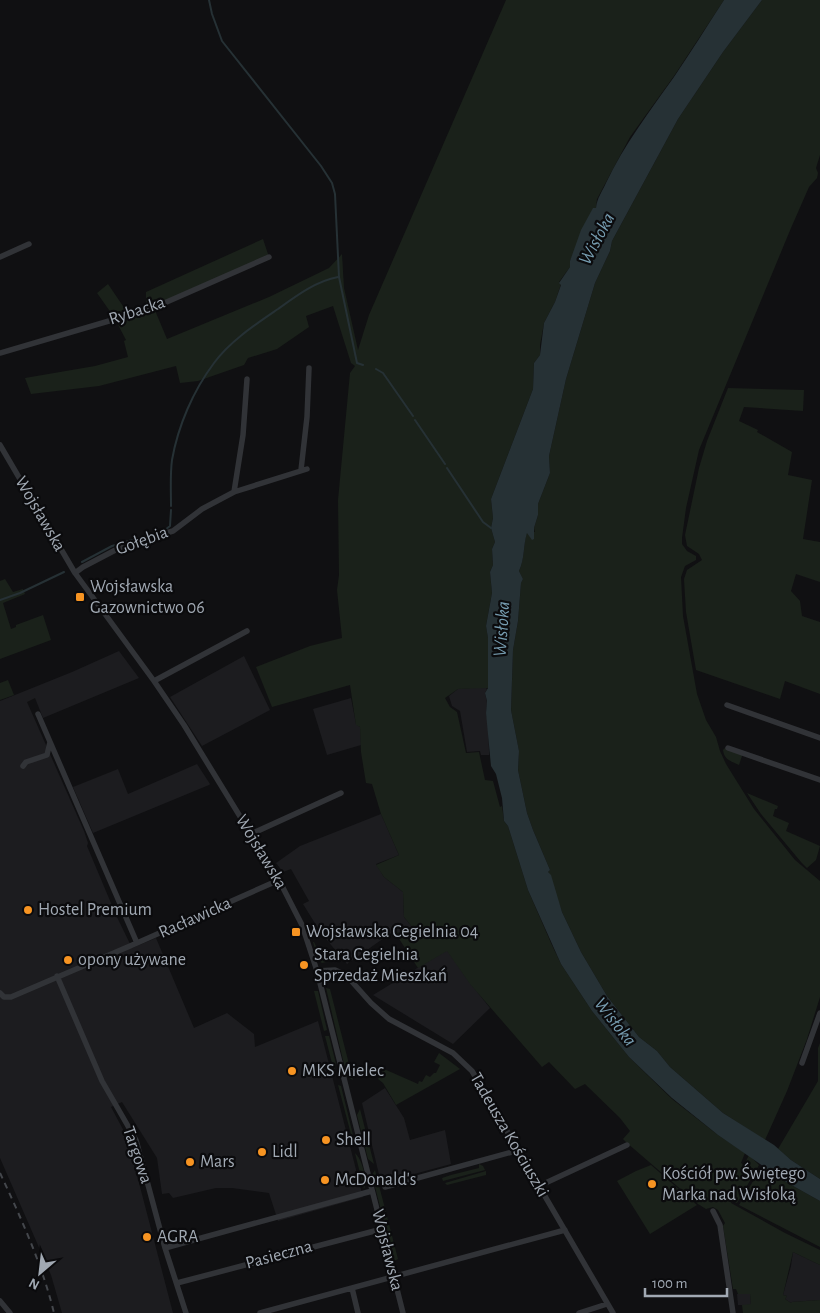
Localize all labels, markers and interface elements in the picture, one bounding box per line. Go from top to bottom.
water label: Wisłoka [576,210,618,268]
street label: Rybacka [107,293,167,329]
street label: Wojsławska [11,473,69,555]
street label: Gołębia [113,523,171,559]
place label: Wojsławska Gazownictwo 06 [90,578,205,617]
marker: Wojsławska Gazownictwo 06 [74,591,86,603]
water label: Wisłoka [491,601,513,657]
street label: Wojsławska [232,812,290,892]
street label: Racławicka [156,894,234,942]
place label: Hostel Premium [38,901,152,919]
marker: Hostel Premium [22,904,34,916]
place label: Wojsławska Cegielnia 04 [306,923,479,941]
marker: Wojsławska Cegielnia 04 [290,926,302,938]
place label: Stara Cegielnia Sprzedaż Mieszkań [314,946,447,985]
place label: opony używane [78,951,186,969]
marker: opony używane [62,954,74,966]
marker: Stara Cegielnia Sprzedaż Mieszkań [298,959,310,971]
water label: Wisłoka [590,994,640,1050]
place label: MKS Mielec [302,1062,384,1080]
marker: MKS Mielec [286,1065,298,1077]
street label: Tadeusza Kościuszki [466,1070,552,1200]
street label: Targowa [119,1124,155,1186]
place label: Shell [336,1131,371,1149]
marker: Shell [320,1134,332,1146]
place label: Lidl [272,1143,298,1161]
marker: Lidl [256,1146,268,1158]
place label: Mars [200,1153,235,1171]
marker: Mars [184,1156,196,1168]
place label: Kościół pw. Świętego Marka nad Wisłoką [662,1162,806,1204]
place label: McDonald's [335,1171,417,1189]
marker: McDonald's [319,1174,331,1186]
marker: Kościół pw. Świętego Marka nad Wisłoką [646,1178,658,1190]
street label: Wojsławska [368,1207,406,1293]
place label: AGRA [157,1228,199,1246]
marker: AGRA [141,1231,153,1243]
street label: Pasieczna [244,1237,314,1273]
north arrow [15,1248,65,1298]
scale bar [645,1266,728,1298]
text: N [27,1275,42,1292]
text: 100 m [652,1276,687,1291]

